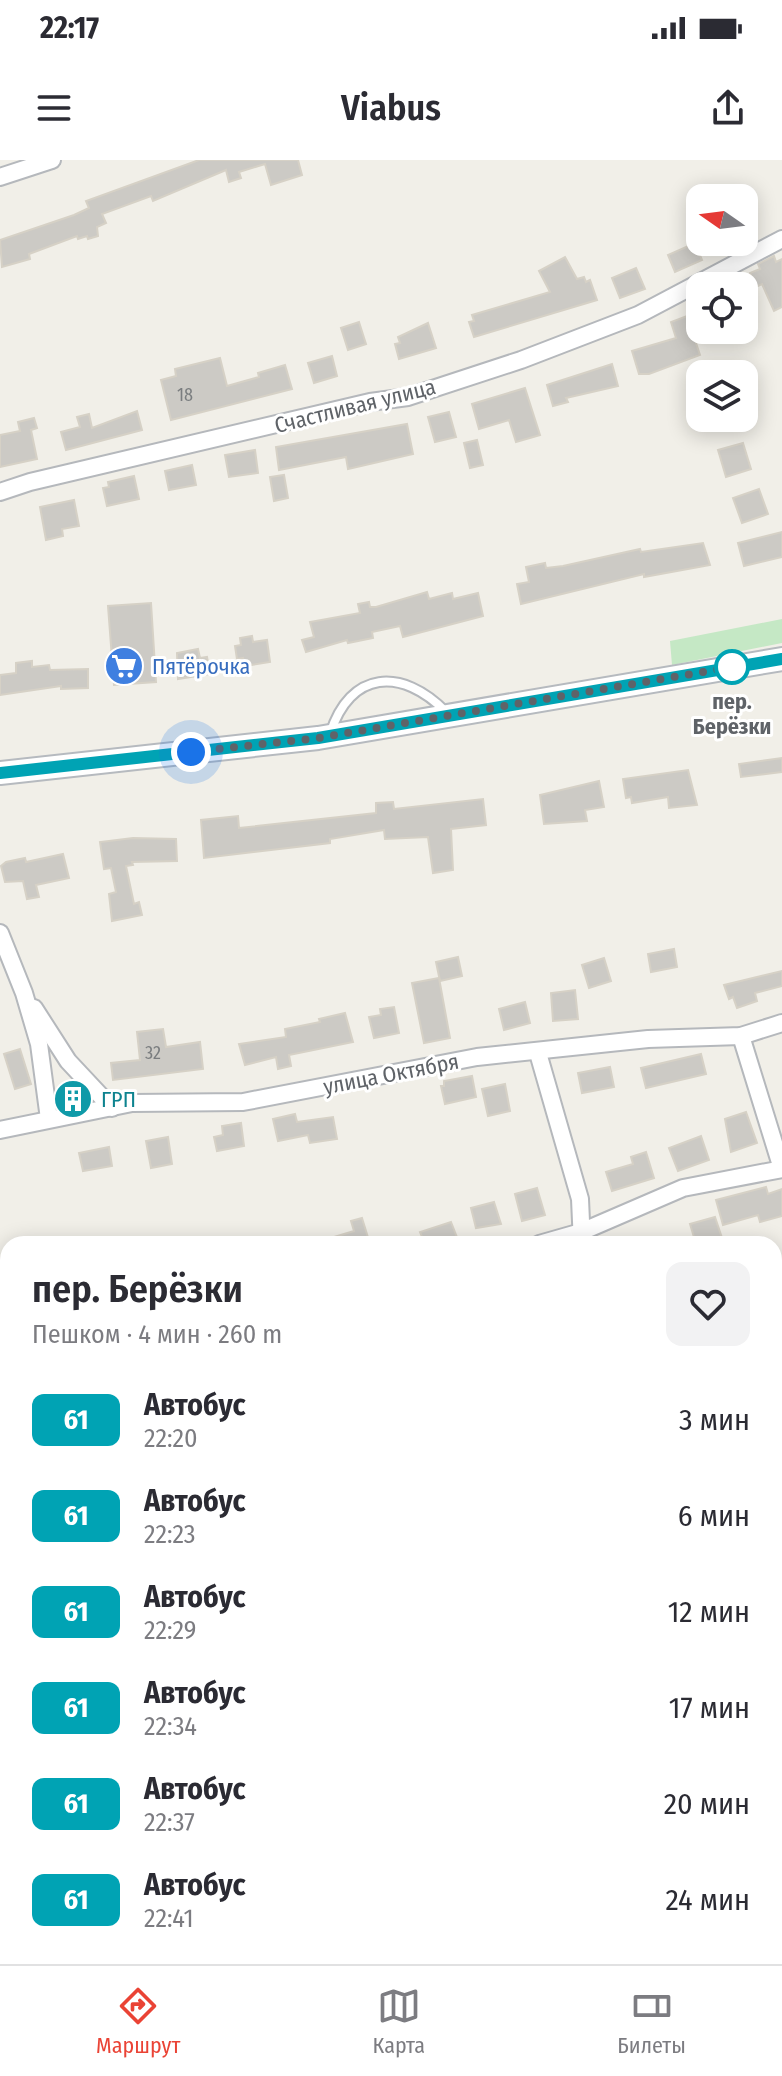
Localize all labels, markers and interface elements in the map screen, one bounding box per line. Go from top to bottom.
text: 22:17 [40,10,99,46]
icon: menu [32,86,76,130]
text: Viabus [341,86,441,130]
icon: share [706,86,750,130]
north arrow [686,184,758,256]
map controls [686,184,758,432]
button: locate [686,272,758,344]
button: layers [686,360,758,432]
street label: Счастливая улица [272,373,438,439]
house number: 18 [177,384,193,406]
supermarket icon: Пятёрочка [103,645,145,687]
marker: пер. Берёзки [715,650,749,684]
place label: Пятёрочка [152,653,250,680]
place label: пер. Берёзки [693,688,771,740]
your location [171,732,211,772]
house number: 32 [145,1042,161,1064]
street label: улица Октября [321,1048,461,1100]
building icon: ГРП [52,1078,94,1120]
place label: ГРП [101,1086,136,1113]
button: heart [666,1262,750,1346]
text: пер. Берёзки [32,1266,243,1312]
text: Пешком · 4 мин · 260 m [32,1319,282,1350]
text: Автобус [144,1387,246,1423]
text: 3 мин [679,1402,750,1438]
text: 61 [63,1403,89,1436]
text: 22:20 [144,1423,197,1454]
text: Автобус [144,1483,246,1519]
text: 6 мин [678,1498,750,1534]
text: 61 [63,1499,89,1532]
text: 22:23 [144,1519,196,1550]
text: Автобус [144,1579,246,1615]
text: 12 мин [668,1594,750,1630]
text: 61 [63,1595,89,1628]
text: 22:29 [144,1615,196,1646]
text: Автобус [144,1675,246,1711]
text: 17 мин [669,1690,750,1726]
text: 61 [63,1691,89,1724]
text: 22:34 [144,1711,197,1742]
text: Автобус [144,1771,246,1807]
text: 20 мин [664,1786,750,1822]
text: 61 [63,1787,89,1820]
text: 22:37 [144,1807,195,1838]
text: Автобус [144,1867,246,1903]
text: 24 мин [665,1882,750,1918]
text: 61 [63,1883,89,1916]
text: 22:41 [144,1903,194,1934]
tab: Маршрут [96,1984,180,2059]
tab: Карта [373,1984,425,2059]
tab: Билеты [617,1984,686,2059]

